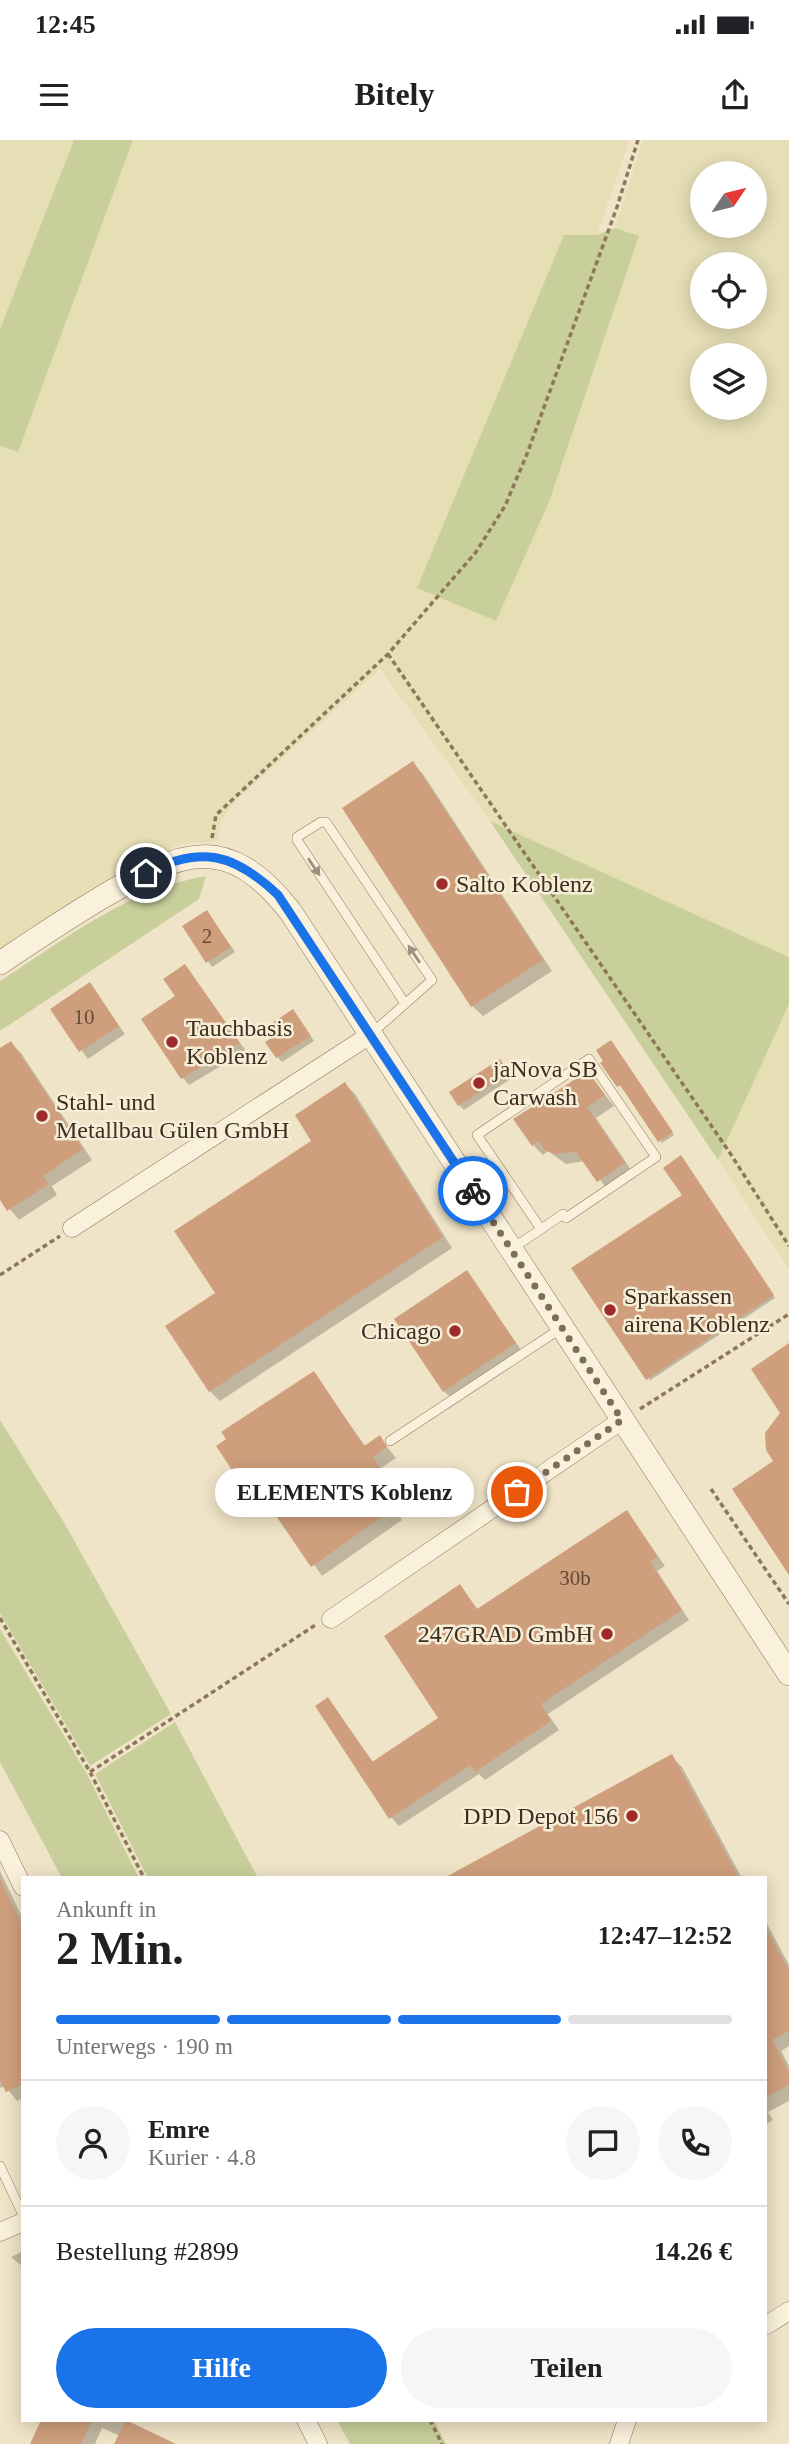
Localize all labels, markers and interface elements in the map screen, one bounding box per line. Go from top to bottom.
text: 12:45 [35,10,96,39]
icon: menu [35,76,73,114]
text: Bitely [355,76,434,112]
icon: share [716,76,754,114]
north arrow [690,161,766,238]
map controls [690,161,767,420]
button: locate [690,252,767,329]
button: layers [690,343,767,420]
pin [116,843,176,903]
icon: home [127,854,165,892]
one-way arrow [308,857,321,877]
place label: Salto Koblenz [456,871,593,897]
marker: Salto Koblenz [434,876,450,892]
house number: 2 [202,924,212,948]
one-way arrow [407,945,421,963]
house number: 10 [74,1005,95,1029]
place label: Tauchbasis Koblenz [186,1015,292,1069]
marker: Tauchbasis Koblenz [164,1034,180,1050]
place label: jaNova SB Carwash [492,1056,598,1110]
marker: jaNova SB Carwash [471,1075,487,1091]
place label: Stahl- und Metallbau Gülen GmbH [56,1089,289,1143]
marker: Stahl- und Metallbau Gülen GmbH [34,1108,50,1124]
courier [438,1156,508,1226]
icon: bike [454,1172,492,1210]
place label: Sparkassen airena Koblenz [624,1283,770,1337]
marker: Sparkassen airena Koblenz [602,1302,618,1318]
place label: Chicago [361,1318,441,1344]
marker: Chicago [447,1323,463,1339]
pin [487,1462,547,1522]
callout: ELEMENTS Koblenz [216,1468,475,1516]
icon: bag [498,1473,536,1511]
text: ELEMENTS Koblenz [237,1480,452,1505]
house number: 30b [559,1566,591,1590]
place label: 247GRAD GmbH [418,1621,593,1647]
marker: 247GRAD GmbH [599,1626,615,1642]
place label: DPD Depot 156 [463,1803,618,1829]
marker: DPD Depot 156 [624,1808,640,1824]
text: Ankunft in [56,1897,156,1922]
text: 12:47–12:52 [598,1921,732,1950]
text: 2 Min. [56,1923,184,1974]
text: Unterwegs · 190 m [56,2034,233,2059]
button: person [56,2106,130,2180]
button: chat [566,2106,640,2180]
button: phone [658,2106,732,2180]
text: Emre [148,2115,210,2144]
text: Kurier · 4.8 [148,2145,256,2170]
text: Bestellung #2899 [56,2237,239,2266]
text: 14.26 € [654,2237,732,2266]
button: Hilfe [56,2328,387,2408]
button: Teilen [401,2328,732,2408]

